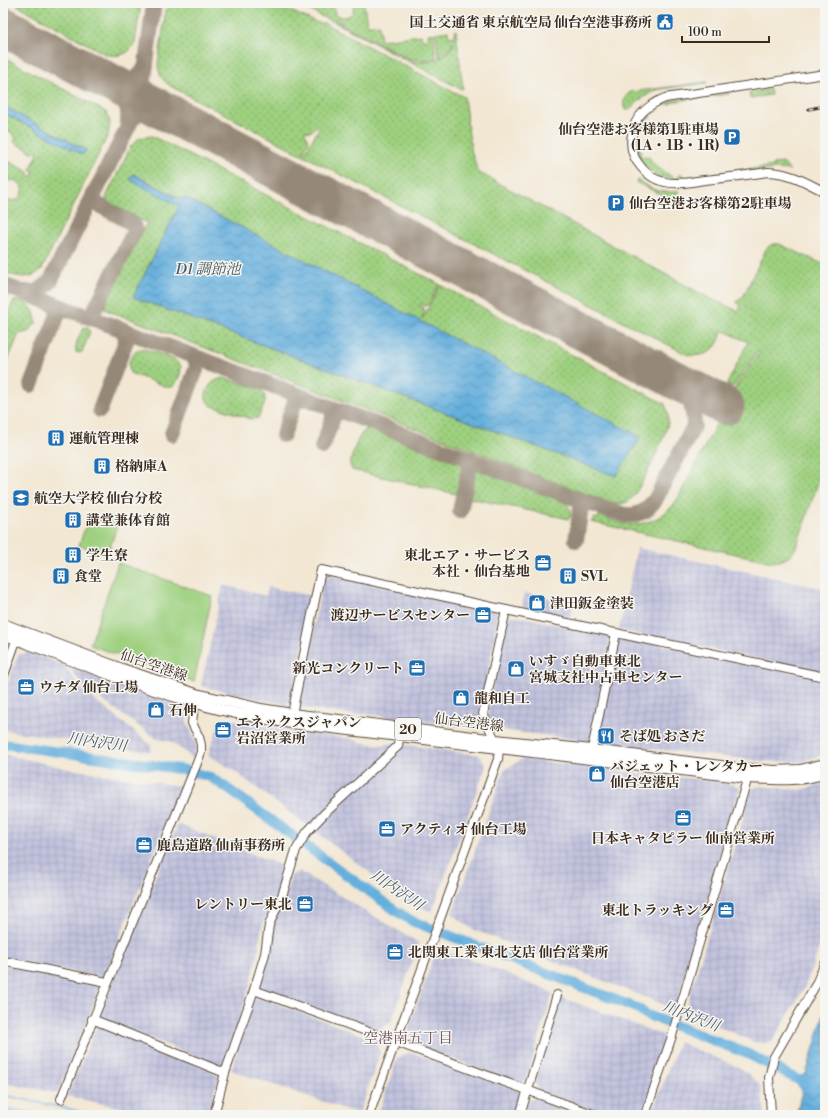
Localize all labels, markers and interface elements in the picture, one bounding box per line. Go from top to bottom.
public building icon: 国土交通省 東京航空局 仙台空港事務所 [655,12,675,32]
place label: 国土交通省 東京航空局 仙台空港事務所 [410,14,652,32]
scale bar [682,18,769,44]
text: 100 m [688,25,722,40]
place label: 仙台空港お客様第1駐車場 (1A・1B・1R) [558,121,719,155]
parking icon: 仙台空港お客様第1駐車場 (1A・1B・1R) [722,127,742,147]
parking icon: 仙台空港お客様第2駐車場 [606,193,626,213]
place label: 仙台空港お客様第2駐車場 [629,195,792,213]
water label: D1 調節池 [175,260,242,279]
building icon: 運航管理棟 [46,428,66,448]
place label: 運航管理棟 [69,430,139,448]
building icon: 格納庫A [92,456,112,476]
place label: 格納庫A [115,458,168,476]
school or university icon: 航空大学校 仙台分校 [11,488,31,508]
place label: 航空大学校 仙台分校 [34,490,162,508]
building icon: 講堂兼体育館 [63,510,83,530]
place label: 講堂兼体育館 [86,512,170,530]
building icon: 学生寮 [63,545,83,565]
place label: 学生寮 [86,547,128,565]
place label: 東北エア・サービス 本社・仙台基地 [404,547,530,581]
office icon: 東北エア・サービス 本社・仙台基地 [533,553,553,573]
building icon: 食堂 [51,566,71,586]
building icon: SVL [558,566,578,586]
place label: 食堂 [74,568,102,586]
place label: SVL [581,568,608,586]
shop icon: 津田鈑金塗装 [527,593,547,613]
place label: 津田鈑金塗装 [550,595,634,613]
office icon: 渡辺サービスセンター [473,605,493,625]
place label: 渡辺サービスセンター [331,607,470,625]
street label: 仙台空港線 [118,646,190,686]
place label: いすゞ自動車東北 宮城支社中古車センター [529,653,682,687]
office icon: 新光コンクリート [407,658,427,678]
shop icon: いすゞ自動車東北 宮城支社中古車センター [506,659,526,679]
place label: 新光コンクリート [292,660,404,678]
office icon: ウチダ 仙台工場 [16,677,36,697]
place label: ウチダ 仙台工場 [39,679,139,697]
shop icon: 龍和自工 [451,688,471,708]
place label: 龍和自工 [474,690,530,708]
shop icon: 石伸 [146,700,166,720]
place label: 石伸 [169,702,197,720]
street label: 仙台空港線 [433,710,505,736]
place label: エネックスジャパン 岩沼営業所 [236,714,362,748]
road number: 20 [395,718,421,740]
office icon: エネックスジャパン 岩沼営業所 [213,720,233,740]
restaurant icon: そば処 おさだ [596,726,616,746]
place label: そば処 おさだ [619,728,705,746]
water label: 川内沢川 [66,729,130,756]
place label: バジェット・レンタカー 仙台空港店 [610,758,763,792]
shop icon: バジェット・レンタカー 仙台空港店 [587,764,607,784]
office icon: 日本キャタピラー 仙南営業所 [673,808,693,828]
office icon: アクティオ 仙台工場 [377,819,397,839]
place label: アクティオ 仙台工場 [400,821,527,839]
place label: 日本キャタピラー 仙南営業所 [591,830,775,848]
office icon: 鹿島道路 仙南事務所 [134,835,154,855]
place label: 鹿島道路 仙南事務所 [157,837,285,855]
water label: 川内沢川 [367,866,429,916]
office icon: レントリー東北 [295,894,315,914]
place label: レントリー東北 [194,896,292,914]
office icon: 東北トラッキング [716,900,736,920]
place label: 東北トラッキング [602,902,713,920]
office icon: 北関東工業 東北支店 仙台営業所 [385,942,405,962]
place label: 北関東工業 東北支店 仙台営業所 [408,944,608,962]
water label: 川内沢川 [659,997,724,1037]
district label: 空港南五丁目 [363,1029,453,1048]

